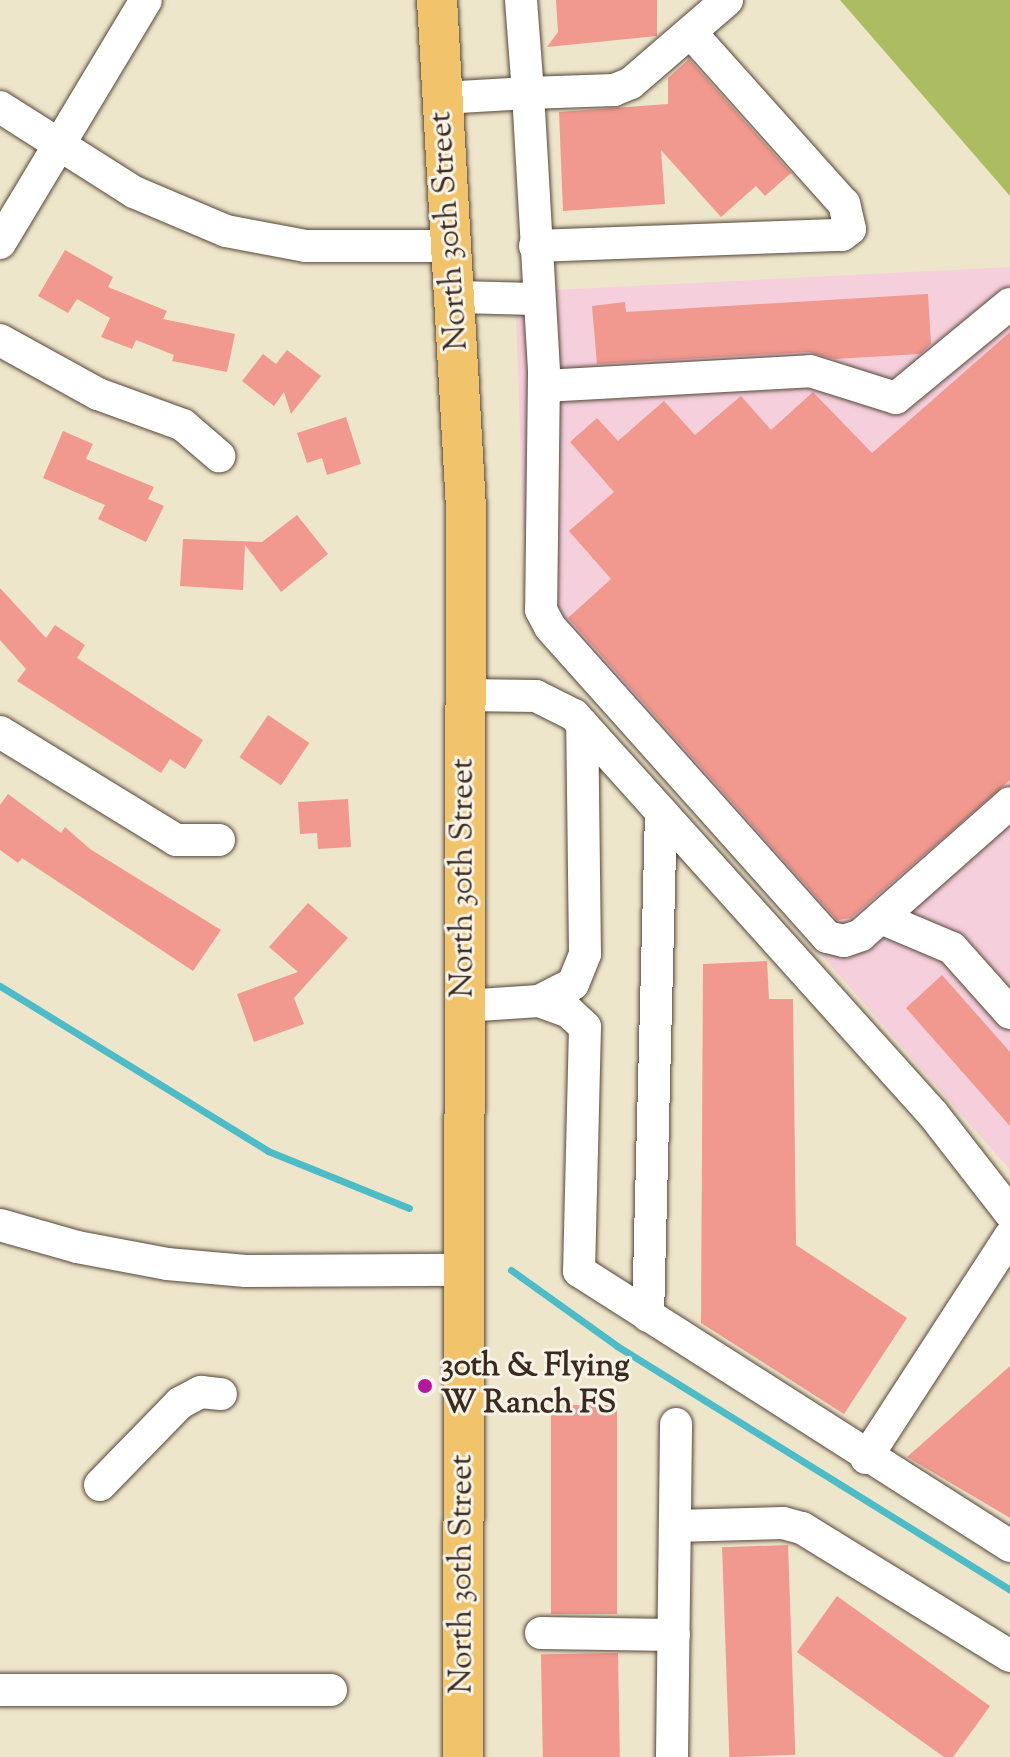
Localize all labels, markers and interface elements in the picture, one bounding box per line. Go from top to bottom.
street label: North 30th Street [422,110,478,352]
street label: North 30th Street [445,758,483,998]
place label: 30th & Flying W Ranch FS [441,1349,630,1424]
marker: 30th & Flying W Ranch FS [416,1377,434,1395]
street label: North 30th Street [444,1454,482,1694]

